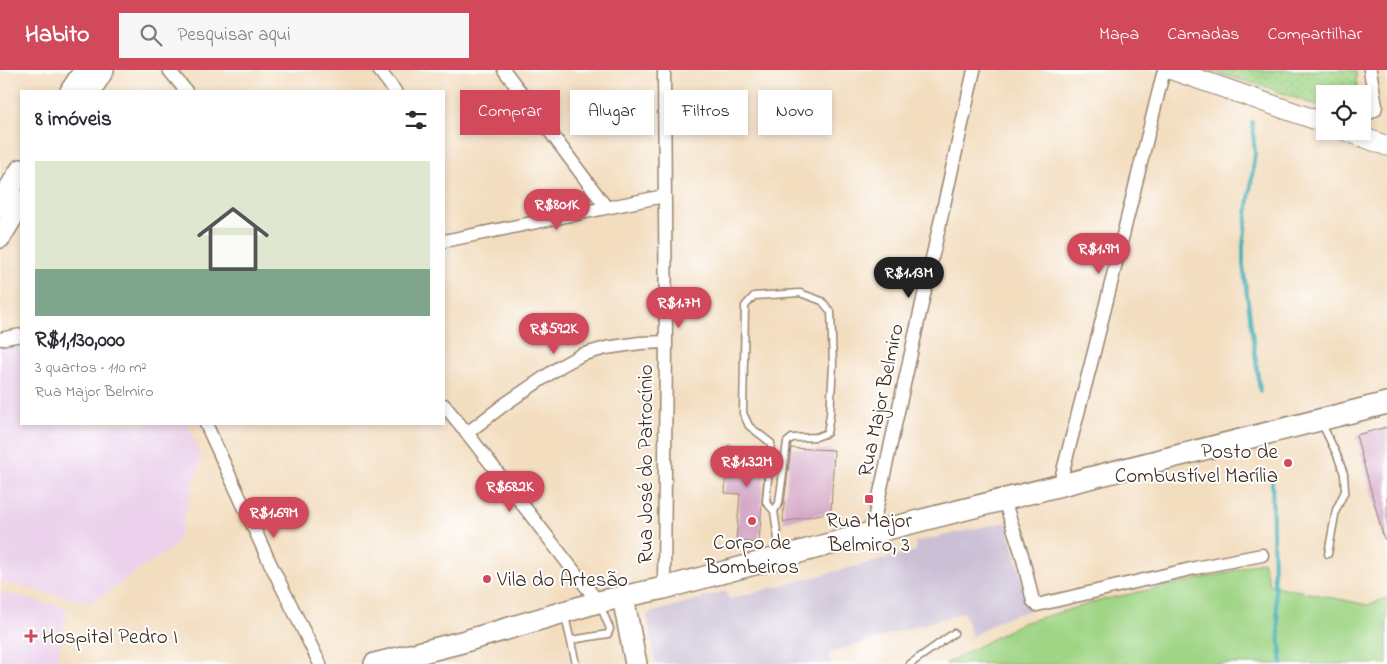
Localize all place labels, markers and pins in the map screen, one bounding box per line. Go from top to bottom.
pin: R$801K [516,189,598,231]
pin: R$1.9M [1058,232,1140,275]
pin: R$1.13M [863,256,955,299]
pin: R$1.7M [638,286,720,329]
pin: R$592K [513,312,595,355]
place label: Posto de Combustível Marília [1115,438,1279,492]
pin: R$1.32M [701,446,793,488]
marker: Posto de Combustível Marília [1282,457,1294,469]
pin: R$682K [469,470,551,513]
marker: Rua Major Belmiro, 3 [863,493,875,505]
pin: R$1.69M [228,496,320,539]
place label: Rua Major Belmiro, 3 [826,507,912,561]
marker: Corpo de Bombeiros [746,515,758,527]
place label: Corpo de Bombeiros [704,529,799,583]
place label: Vila do Artesão [496,566,628,596]
marker: Vila do Artesão [481,573,493,585]
place label: Hospital Pedro I [42,623,178,653]
marker: Hospital Pedro I [24,629,38,643]

